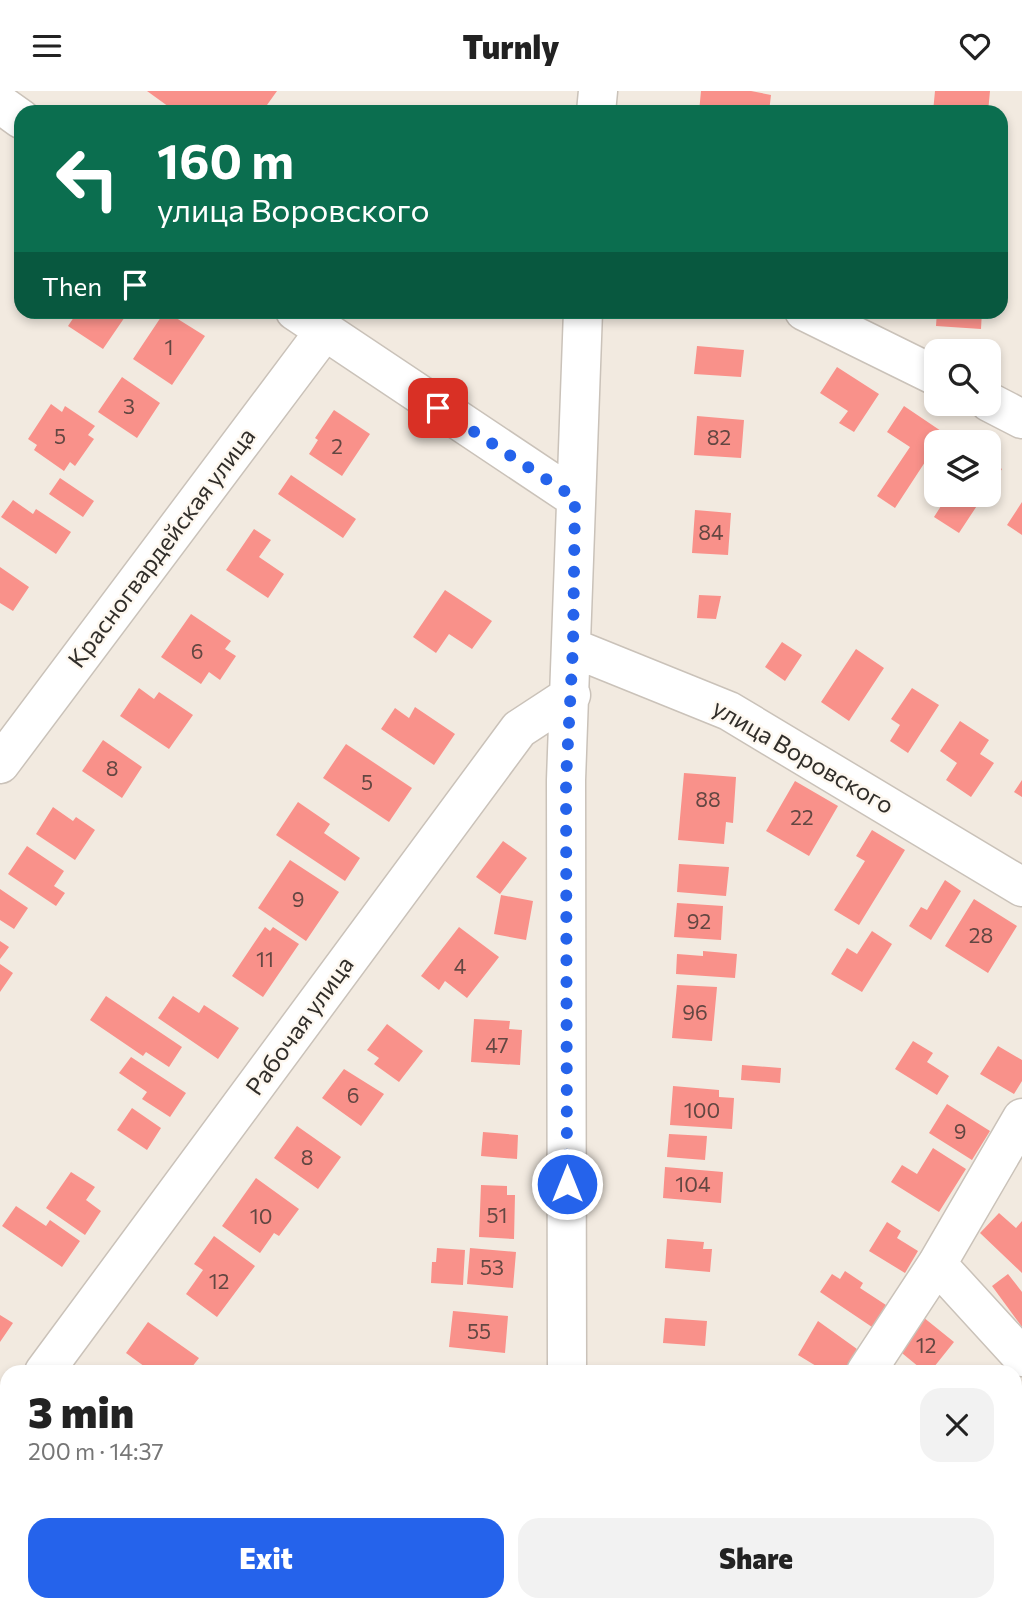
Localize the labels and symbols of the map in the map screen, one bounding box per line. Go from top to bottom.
house number: 1 [165,334,173,359]
pin [408,378,468,438]
house number: 3 [123,393,135,418]
street label: Красногвардейская улица [61,421,260,673]
house number: 5 [54,423,66,448]
house number: 82 [707,424,731,449]
house number: 2 [331,433,343,458]
house number: 84 [698,519,724,544]
house number: 6 [191,638,203,663]
street label: улица Воровского [708,692,900,819]
house number: 8 [106,755,118,780]
house number: 5 [361,769,373,794]
house number: 88 [695,786,721,811]
house number: 22 [790,804,814,829]
house number: 9 [292,886,304,911]
house number: 92 [687,908,711,933]
house number: 28 [969,922,993,947]
house number: 11 [256,946,274,971]
street label: Рабочая улица [239,950,359,1100]
house number: 4 [454,953,467,978]
house number: 96 [682,999,708,1024]
house number: 47 [485,1032,509,1057]
house number: 6 [347,1082,359,1107]
house number: 100 [684,1097,720,1122]
house number: 9 [954,1118,966,1143]
house number: 8 [301,1144,313,1169]
position arrow [530,1147,604,1221]
house number: 104 [675,1171,711,1196]
house number: 51 [486,1202,508,1227]
house number: 10 [250,1203,272,1228]
house number: 53 [480,1254,504,1279]
house number: 12 [209,1268,229,1293]
house number: 55 [467,1318,491,1343]
house number: 12 [916,1332,936,1357]

